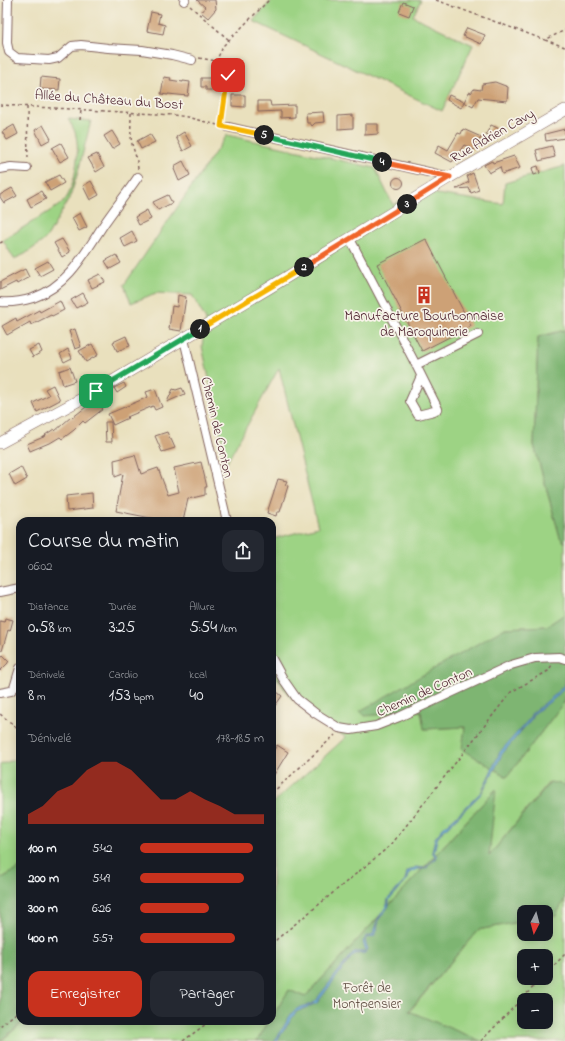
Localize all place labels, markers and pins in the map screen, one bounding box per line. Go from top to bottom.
pin [211,58,245,92]
pin: 5 [254,125,274,145]
pin: 4 [372,152,392,172]
pin: 3 [397,194,417,214]
pin: 2 [294,257,314,277]
building icon: Manufacture Bourbonnaise de Maroquinerie [414,285,434,305]
place label: Manufacture Bourbonnaise de Maroquinerie [345,306,504,343]
pin: 1 [190,319,210,339]
pin [79,374,113,408]

